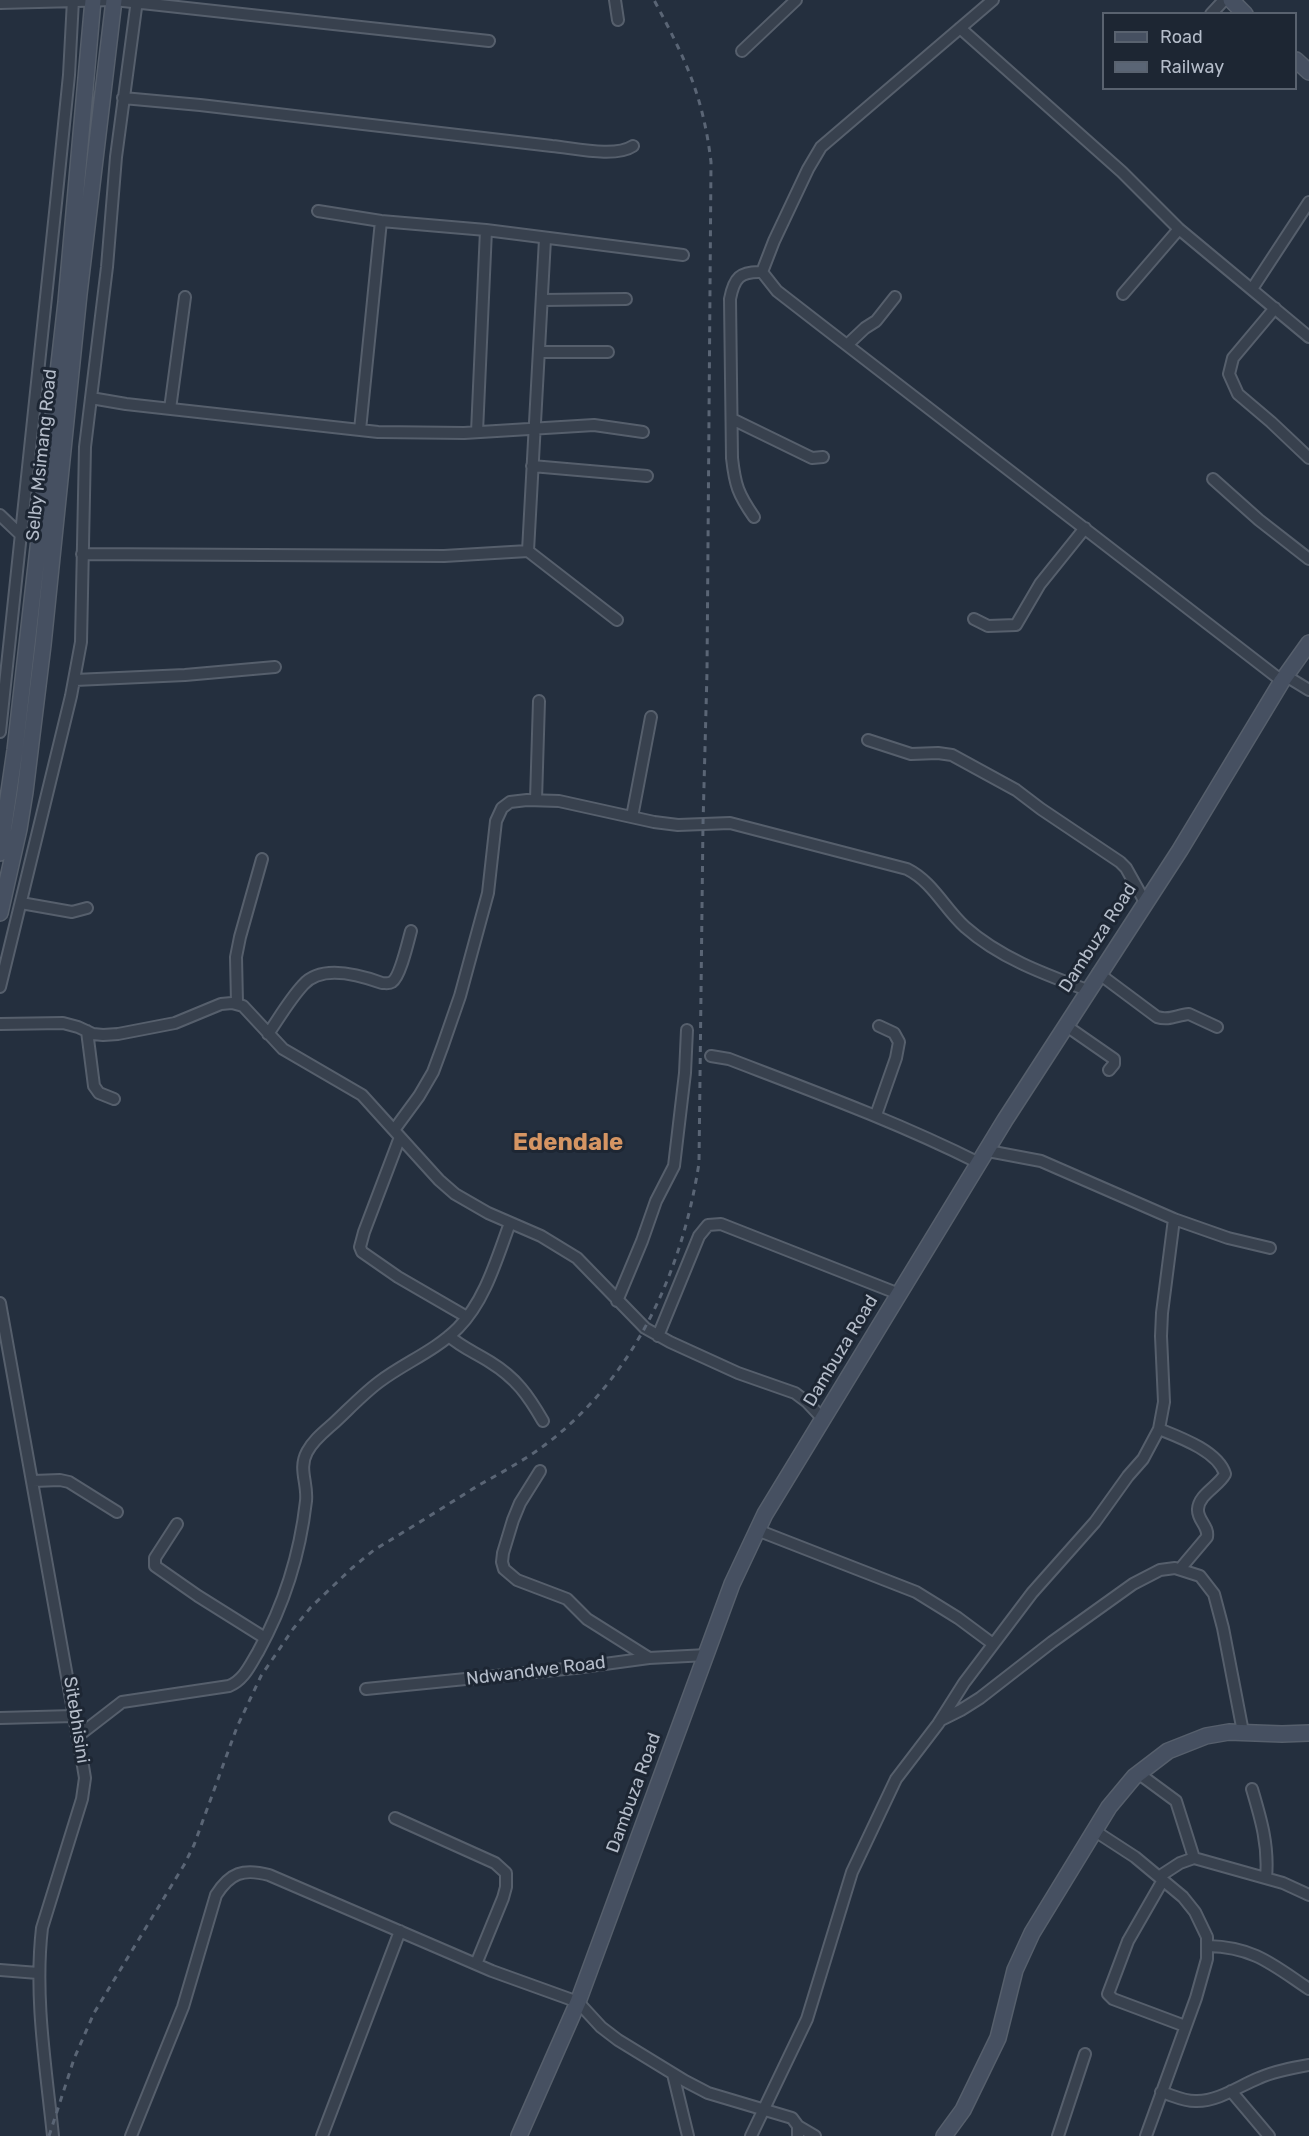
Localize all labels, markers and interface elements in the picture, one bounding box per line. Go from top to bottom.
legend [1102,12,1297,90]
text: Road [1160,26,1203,48]
text: Railway [1160,56,1224,78]
street label: Selby Msimang Road [22,368,62,542]
street label: Dambuza Road [1055,879,1141,997]
district label: Edendale [513,1129,623,1157]
street label: Dambuza Road [799,1291,883,1411]
street label: Ndwandwe Road [465,1652,607,1690]
street label: Sitebhisini [58,1675,94,1765]
street label: Dambuza Road [602,1730,666,1856]

